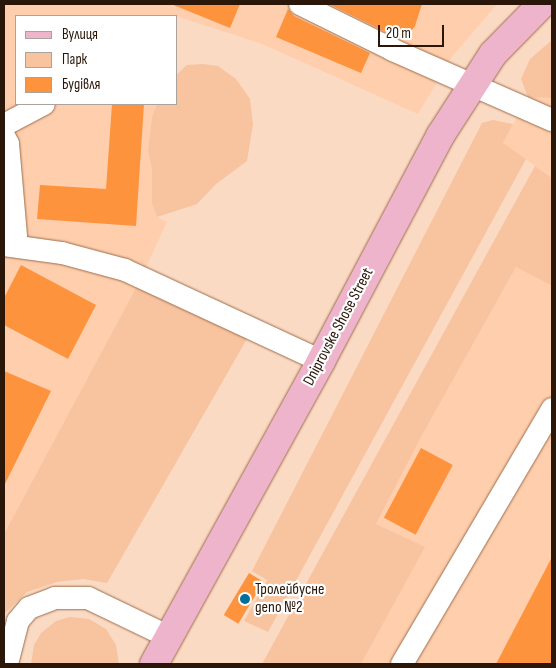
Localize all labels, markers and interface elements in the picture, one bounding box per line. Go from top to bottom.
legend [15,15,178,105]
scale bar [381,15,447,47]
text: 20 m [386,24,411,43]
text: Вулиця [62,25,98,44]
text: Парк [62,50,87,69]
text: Будівля [62,75,100,94]
street label: Dniprovske Shose Street [300,265,378,389]
place label: Тролейбусне депо №2 [255,580,324,618]
marker: Тролейбусне депо №2 [239,593,251,605]

